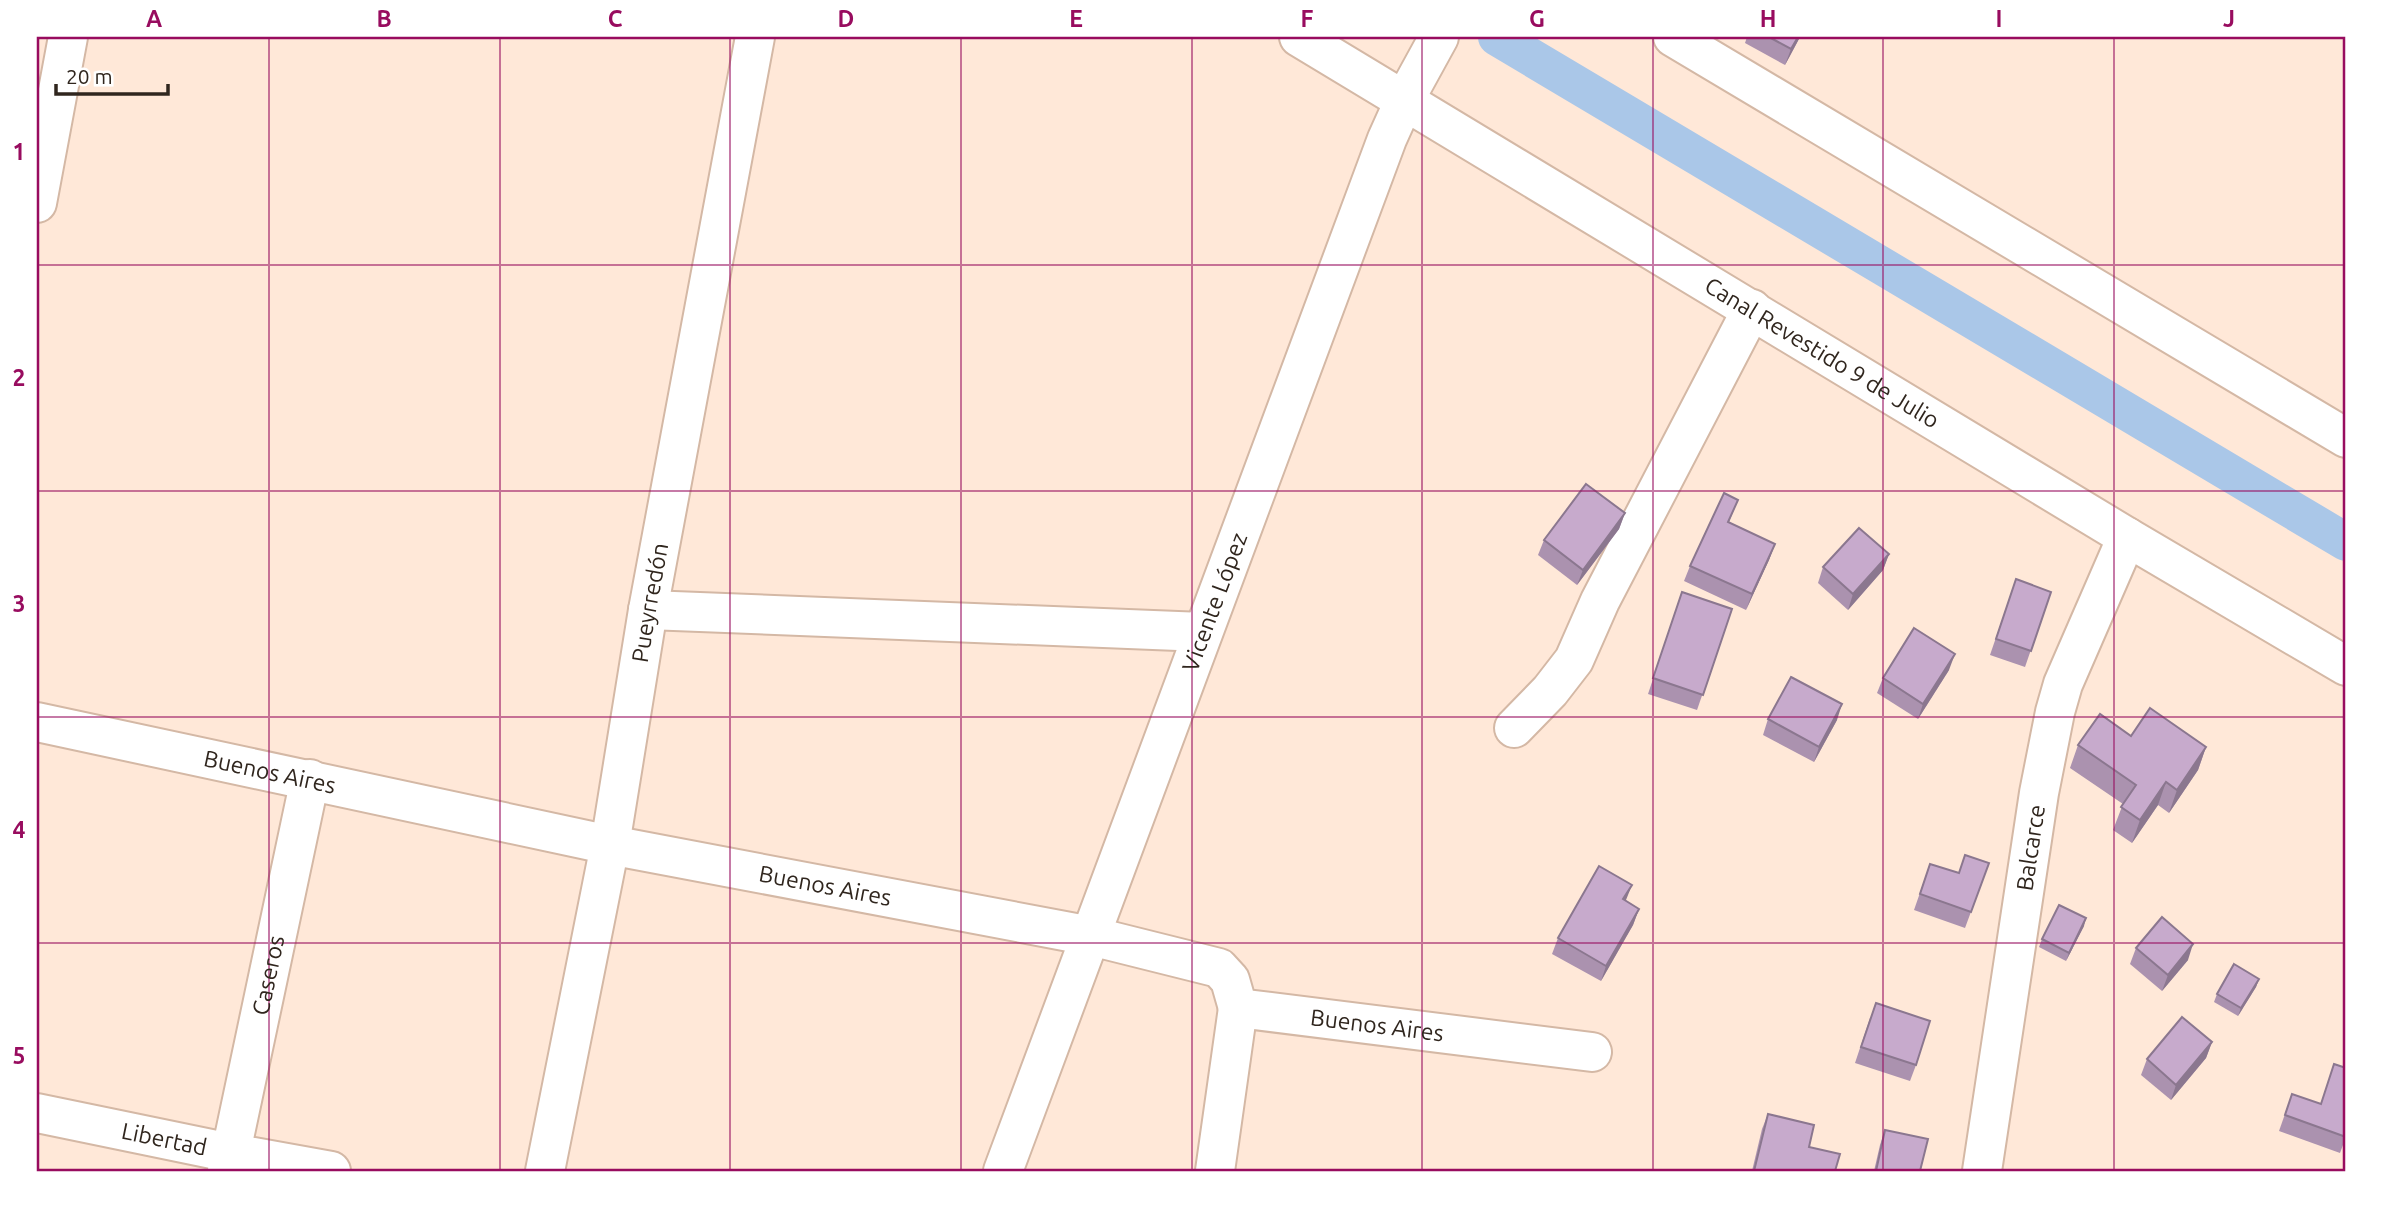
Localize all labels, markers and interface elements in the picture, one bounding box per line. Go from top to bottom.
text: A [146,6,162,31]
text: B [376,6,392,31]
text: C [608,6,623,31]
text: D [838,6,854,31]
text: E [1069,6,1083,31]
text: F [1301,6,1314,31]
text: G [1529,6,1545,31]
text: H [1760,6,1776,31]
text: I [1996,6,2002,31]
text: J [2223,6,2235,31]
scale bar [56,52,168,96]
text: 20 m [66,64,113,88]
text: 1 [13,139,25,164]
street label: Canal Revestido 9 de Julio [1701,272,1944,433]
text: 2 [13,365,25,390]
street label: Vicente López [1177,529,1251,675]
street label: Pueyrredón [627,541,672,664]
text: 3 [13,591,25,616]
street label: Buenos Aires [202,745,338,798]
street label: Balcarce [2011,803,2049,892]
text: 4 [13,817,26,842]
street label: Buenos Aires [757,860,894,910]
street label: Caseros [247,933,289,1017]
street label: Buenos Aires [1309,1004,1445,1045]
text: 5 [13,1043,25,1068]
street label: Libertad [120,1118,209,1160]

